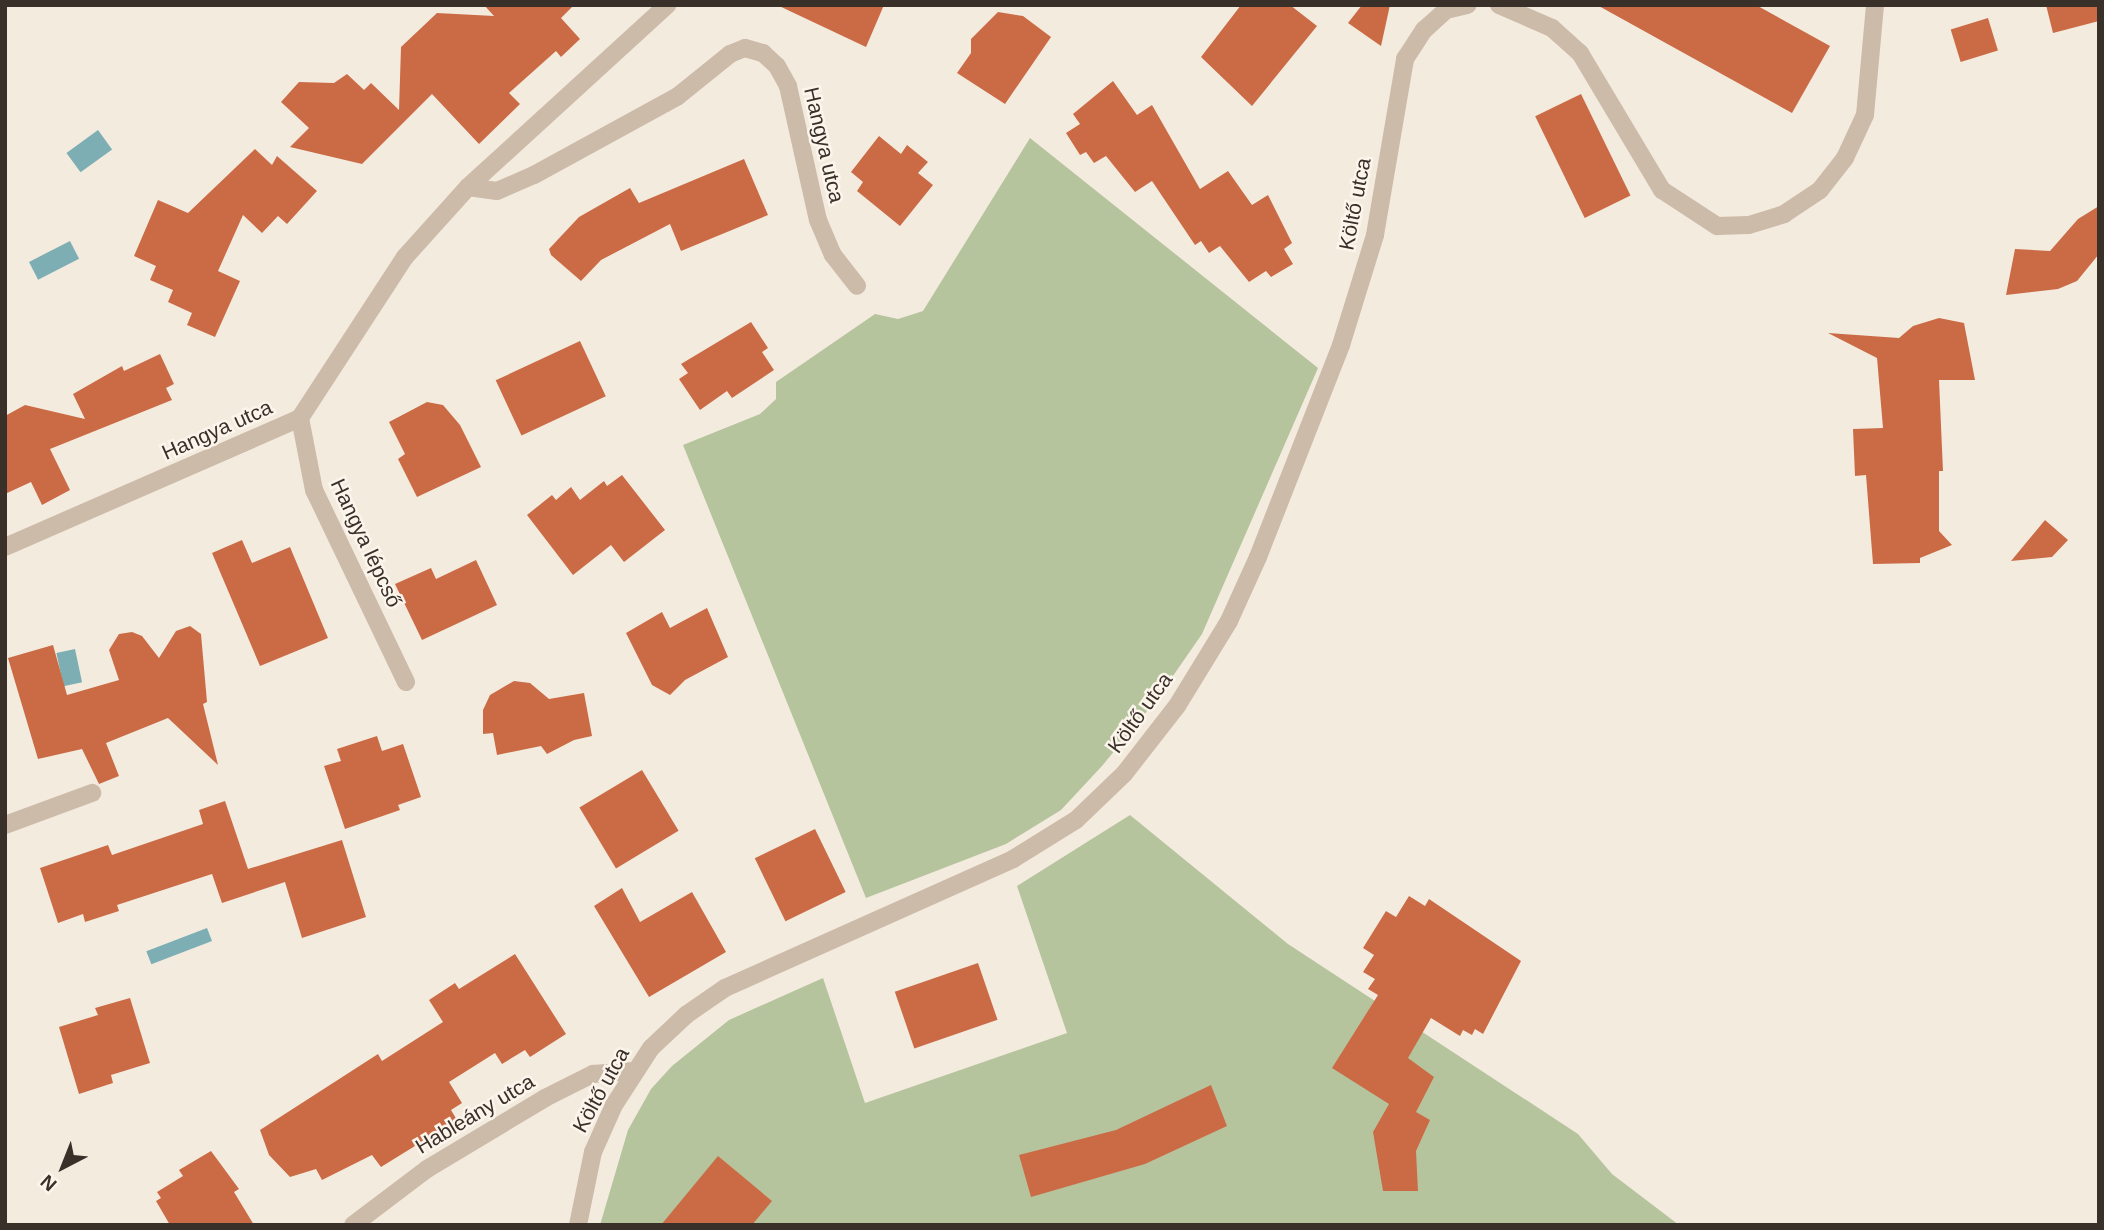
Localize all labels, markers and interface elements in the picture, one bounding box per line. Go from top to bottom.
street label: Hangya utca [798,85,850,205]
street label: Költő utca [1334,156,1376,252]
street label: Hangya utca [158,395,276,465]
street label: Hangya lépcső [325,475,407,611]
street label: Költő utca [1102,668,1178,758]
street label: Költő utca [567,1043,635,1137]
street label: Hableány utca [411,1069,539,1159]
north arrow [28,1132,98,1202]
text: N [36,1171,61,1195]

